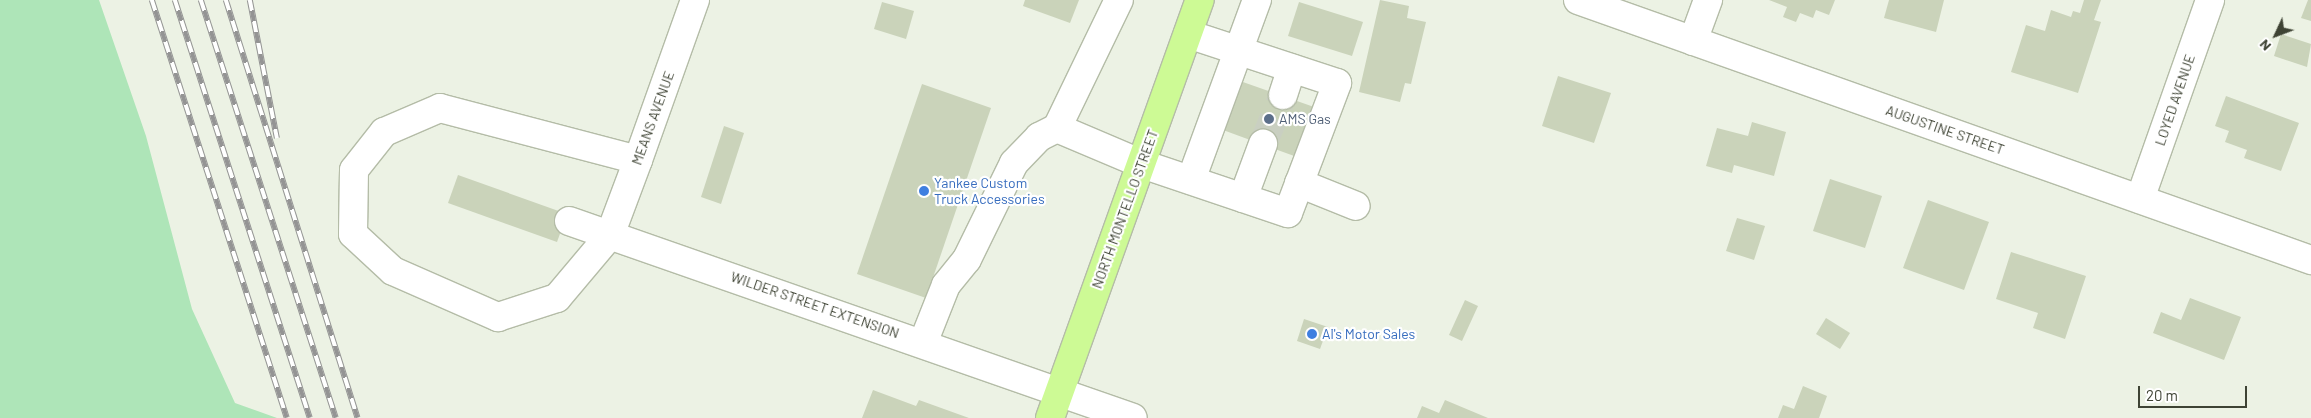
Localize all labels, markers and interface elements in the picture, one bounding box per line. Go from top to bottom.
north arrow [2251,10,2301,60]
text: N [2255,36,2274,55]
street label: LOYED AVENUE [2152,52,2198,148]
street label: MEANS AVENUE [628,69,678,167]
street label: AUGUSTINE STREET [1884,102,2006,158]
place label: AMS Gas [1279,111,1331,127]
marker: AMS Gas [1263,113,1275,125]
street label: NORTH MONTELLO STREET [1088,127,1162,291]
place label: Yankee Custom Truck Accessories [934,175,1045,208]
marker: Yankee Custom Truck Accessories [918,185,930,197]
street label: WILDER STREET EXTENSION [729,268,901,342]
place label: Al's Motor Sales [1322,326,1415,342]
marker: Al's Motor Sales [1306,328,1318,340]
scale bar [2141,376,2250,408]
text: 20 m [2146,386,2178,404]

